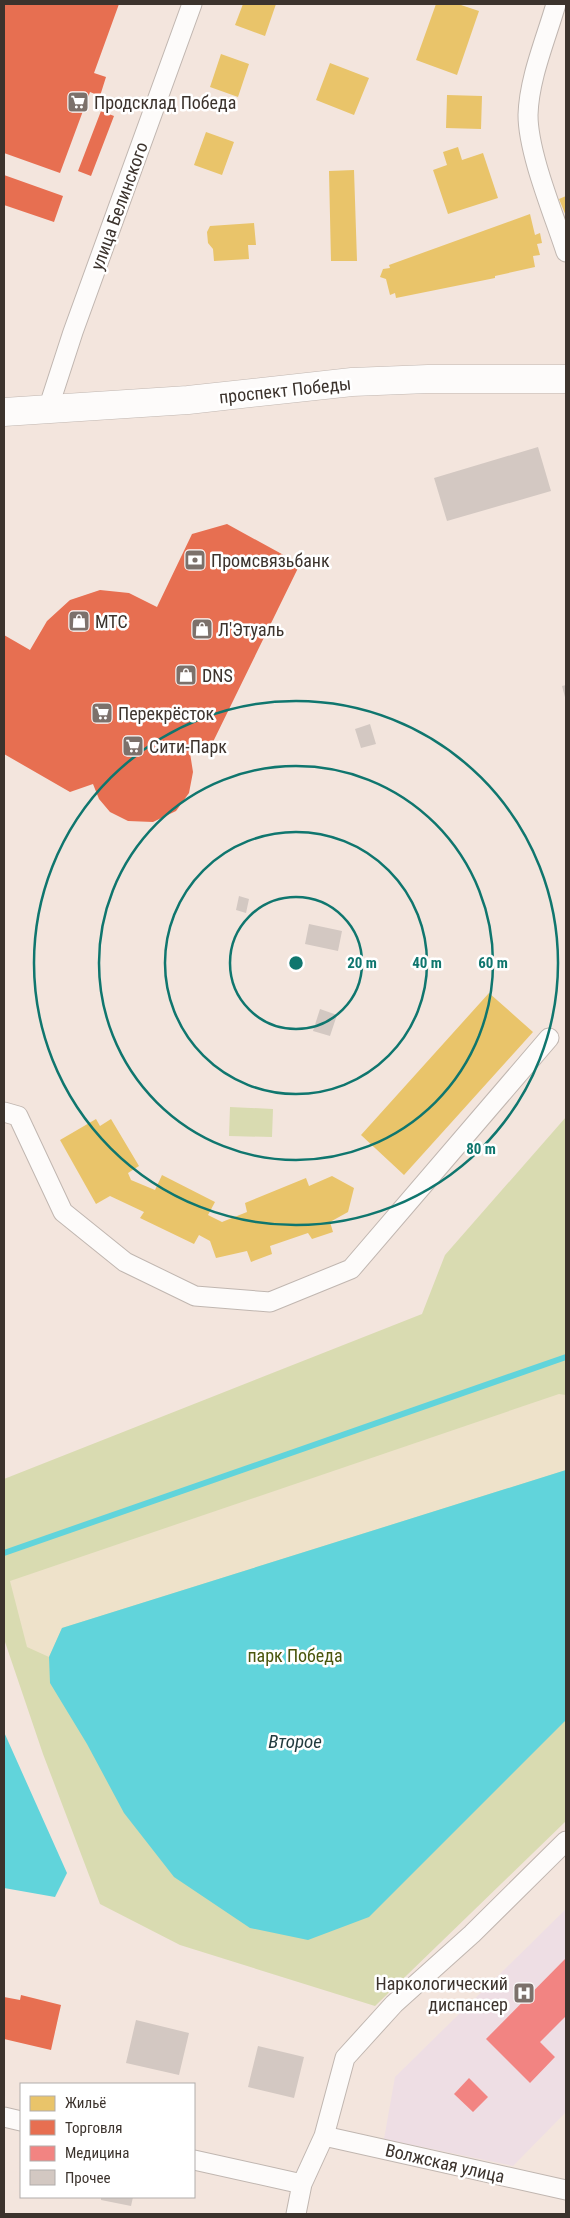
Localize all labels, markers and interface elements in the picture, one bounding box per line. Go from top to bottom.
supermarket icon: Продсклад Победа [66,90,90,114]
place label: Продсклад Победа [94,92,236,113]
street label: улица Белинского [86,139,152,273]
street label: проспект Победы [218,373,352,407]
bank icon: Промсвязьбанк [183,548,207,572]
place label: Промсвязьбанк [211,550,330,571]
shop icon: МТС [67,609,91,633]
place label: МТС [95,611,128,632]
shop icon: Л'Этуаль [190,617,214,641]
place label: Л'Этуаль [218,619,284,640]
shop icon: DNS [174,663,198,687]
place label: DNS [202,665,233,686]
supermarket icon: Перекрёсток [90,701,114,725]
place label: Перекрёсток [118,703,215,724]
supermarket icon: Сити-Парк [121,734,145,758]
place label: Сити-Парк [149,736,227,757]
centre of rings [287,954,305,972]
text: 20 m [347,954,377,972]
text: 40 m [412,954,442,972]
text: 60 m [478,954,508,972]
text: 80 m [466,1140,496,1158]
park label: парк Победa [247,1645,343,1666]
water label: Второе [268,1730,322,1753]
place label: Наркологический диспансер [376,1973,508,2015]
hospital icon: Наркологический диспансер [512,1981,536,2005]
legend [20,2083,195,2198]
text: Жильё [65,2094,106,2112]
text: Торговля [65,2119,122,2137]
street label: Волжская улица [383,2139,507,2187]
text: Медицина [65,2144,129,2162]
text: Прочее [65,2169,111,2187]

